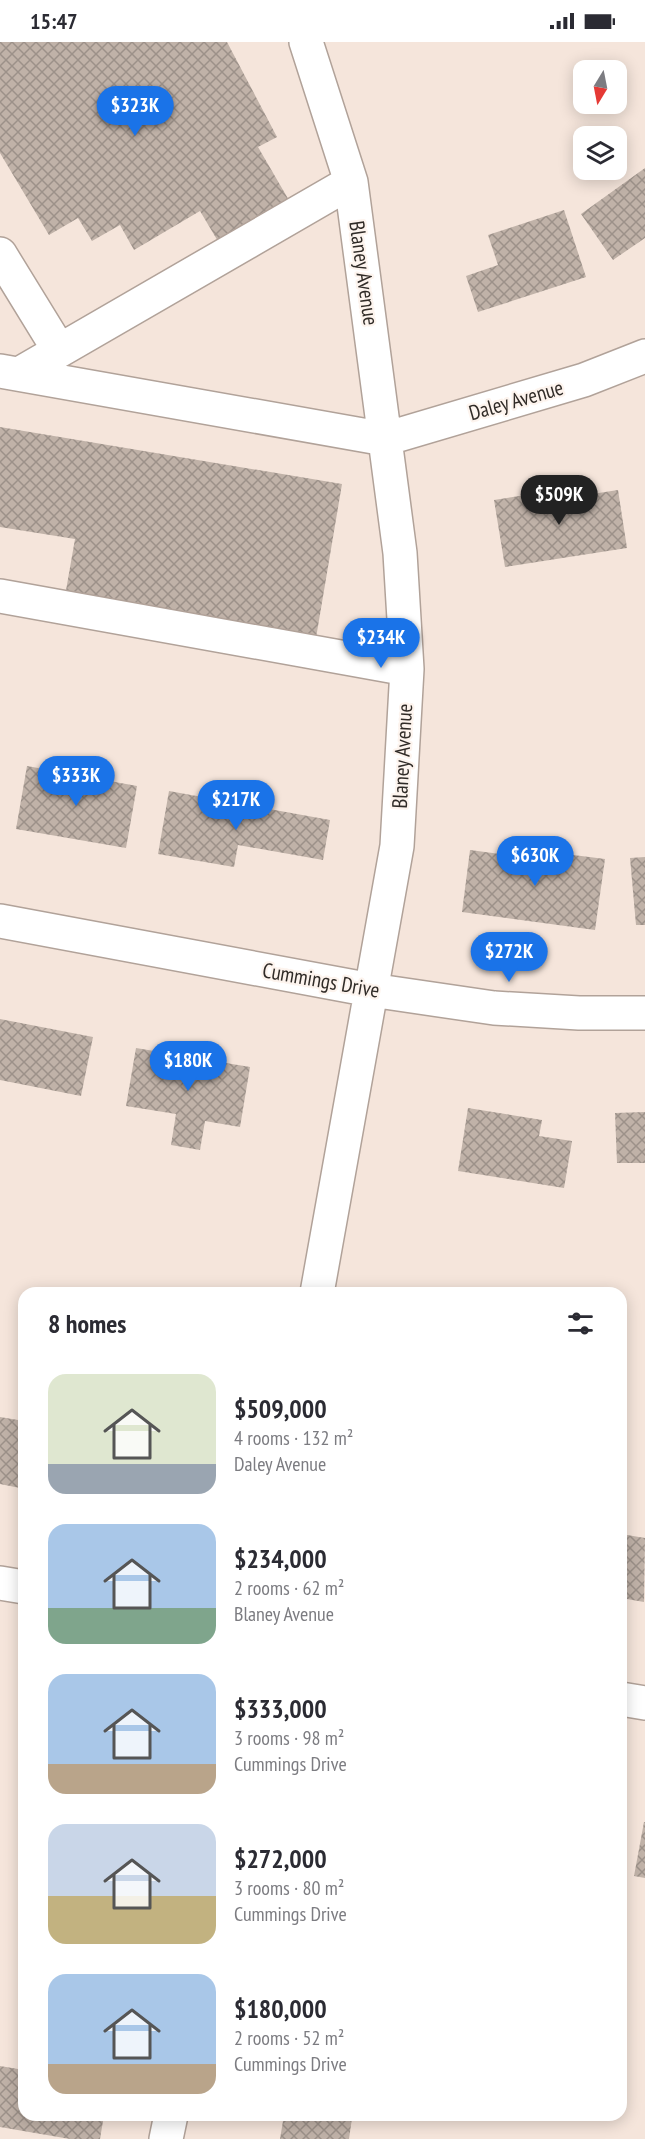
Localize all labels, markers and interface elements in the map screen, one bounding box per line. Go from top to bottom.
text: 15:47 [30,7,78,35]
north arrow [573,60,627,114]
map controls [573,60,627,180]
pin: $323K [93,86,177,137]
text: $323K [111,92,159,118]
button: layers [573,126,627,180]
street label: Blaney Avenue [343,219,385,327]
street label: Daley Avenue [466,374,566,426]
pin: $509K [517,475,601,526]
text: $509K [535,481,583,507]
pin: $234K [339,618,423,669]
text: $234K [357,624,405,650]
street label: Blaney Avenue [386,703,418,809]
pin: $333K [34,756,118,807]
text: $333K [52,762,100,788]
pin: $217K [194,780,278,831]
text: $217K [212,786,260,812]
pin: $630K [493,836,577,887]
text: $630K [511,842,559,868]
pin: $272K [467,932,551,983]
text: $272K [485,938,533,964]
street label: Cummings Drive [260,956,382,1004]
pin: $180K [146,1041,230,1092]
text: $180K [164,1047,212,1073]
text: 8 homes [48,1307,126,1340]
icon: filters [564,1307,597,1340]
text: $509,000 [234,1392,327,1425]
icon: home [96,1398,168,1470]
text: 4 rooms · 132 m² [234,1425,353,1451]
text: Daley Avenue [234,1451,326,1477]
text: $234,000 [234,1542,327,1575]
icon: home [96,1548,168,1620]
text: 2 rooms · 62 m² [234,1575,344,1601]
text: Blaney Avenue [234,1601,334,1627]
text: $333,000 [234,1692,327,1725]
icon: home [96,1698,168,1770]
text: 3 rooms · 98 m² [234,1725,344,1751]
text: Cummings Drive [234,1751,347,1777]
text: $272,000 [234,1842,327,1875]
icon: home [96,1848,168,1920]
text: 3 rooms · 80 m² [234,1875,344,1901]
text: Cummings Drive [234,1901,347,1927]
text: $180,000 [234,1992,327,2025]
icon: home [96,1998,168,2070]
text: 2 rooms · 52 m² [234,2025,344,2051]
text: Cummings Drive [234,2051,347,2077]

